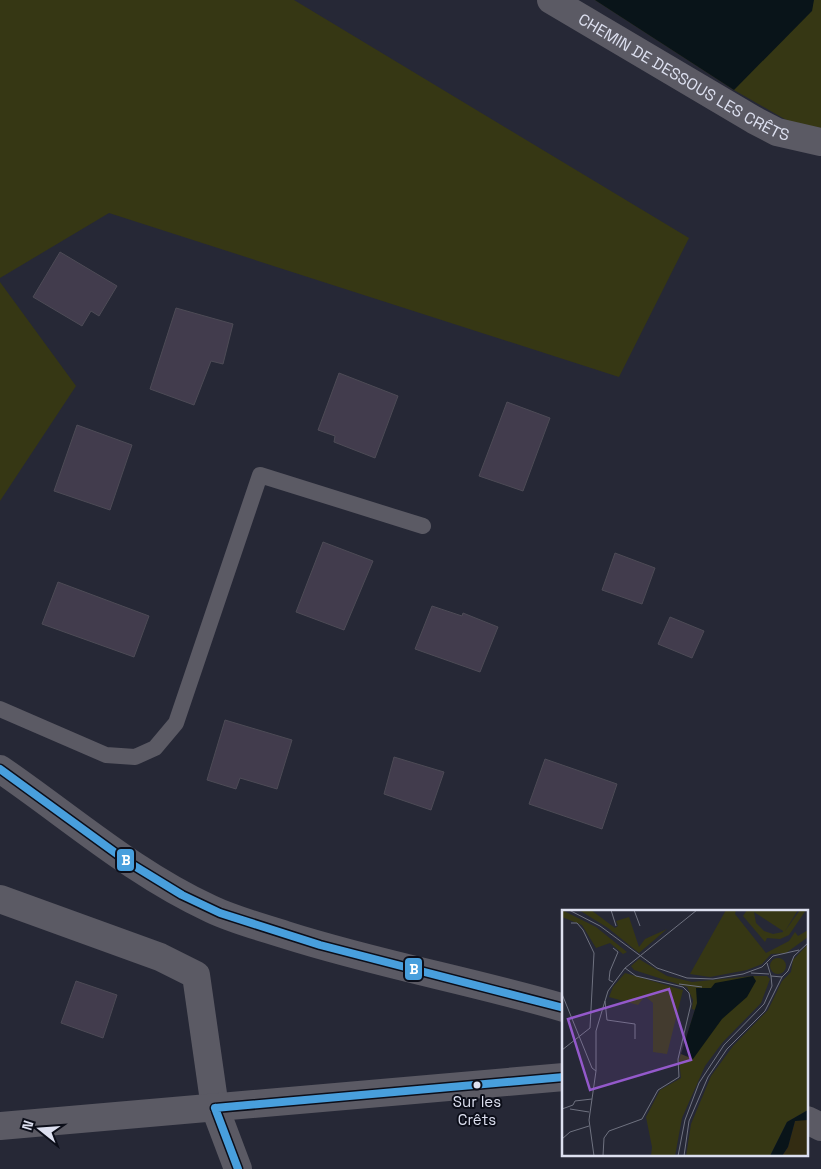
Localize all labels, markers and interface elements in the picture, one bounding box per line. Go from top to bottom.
street label: CHEMIN DE DESSOUS LES CRÊTS [574,9,792,146]
line badge: B [116,848,135,872]
text: B [121,851,131,869]
inset map [562,910,808,1156]
line badge: B [404,957,423,981]
text: B [409,960,419,978]
marker: Sur les Crêts [472,1080,482,1090]
place label: Sur les Crêts [453,1092,501,1129]
north arrow [15,1104,65,1154]
text: N [18,1118,38,1132]

